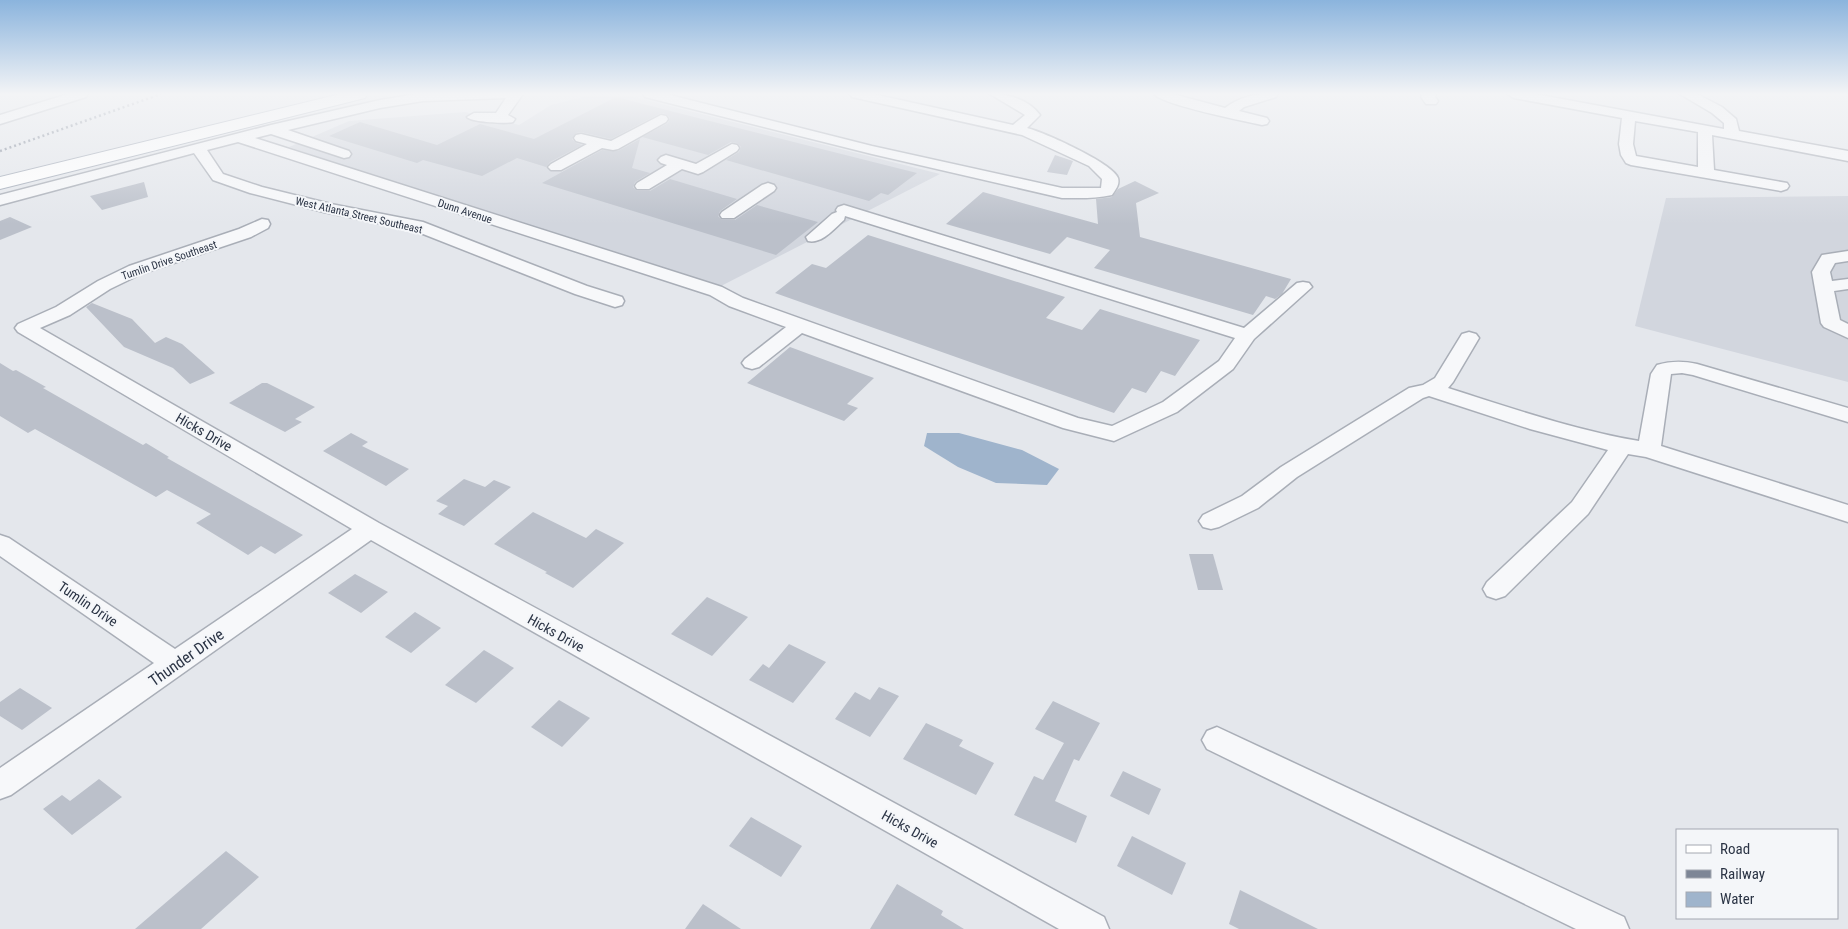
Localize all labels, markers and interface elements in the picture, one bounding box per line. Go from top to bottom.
street label: West Atlanta Street Southeast [294,195,424,236]
street label: Dunn Avenue [436,197,494,226]
street label: Tumlin Drive Southeast [120,238,219,283]
street label: Hicks Drive [173,410,235,455]
street label: Tumlin Drive [55,578,121,630]
street label: Hicks Drive [525,611,587,655]
street label: Thunder Drive [145,625,228,690]
street label: Hicks Drive [879,807,941,851]
legend [1676,829,1838,919]
text: Road [1720,840,1750,858]
text: Railway [1720,865,1765,883]
text: Water [1720,890,1755,908]

